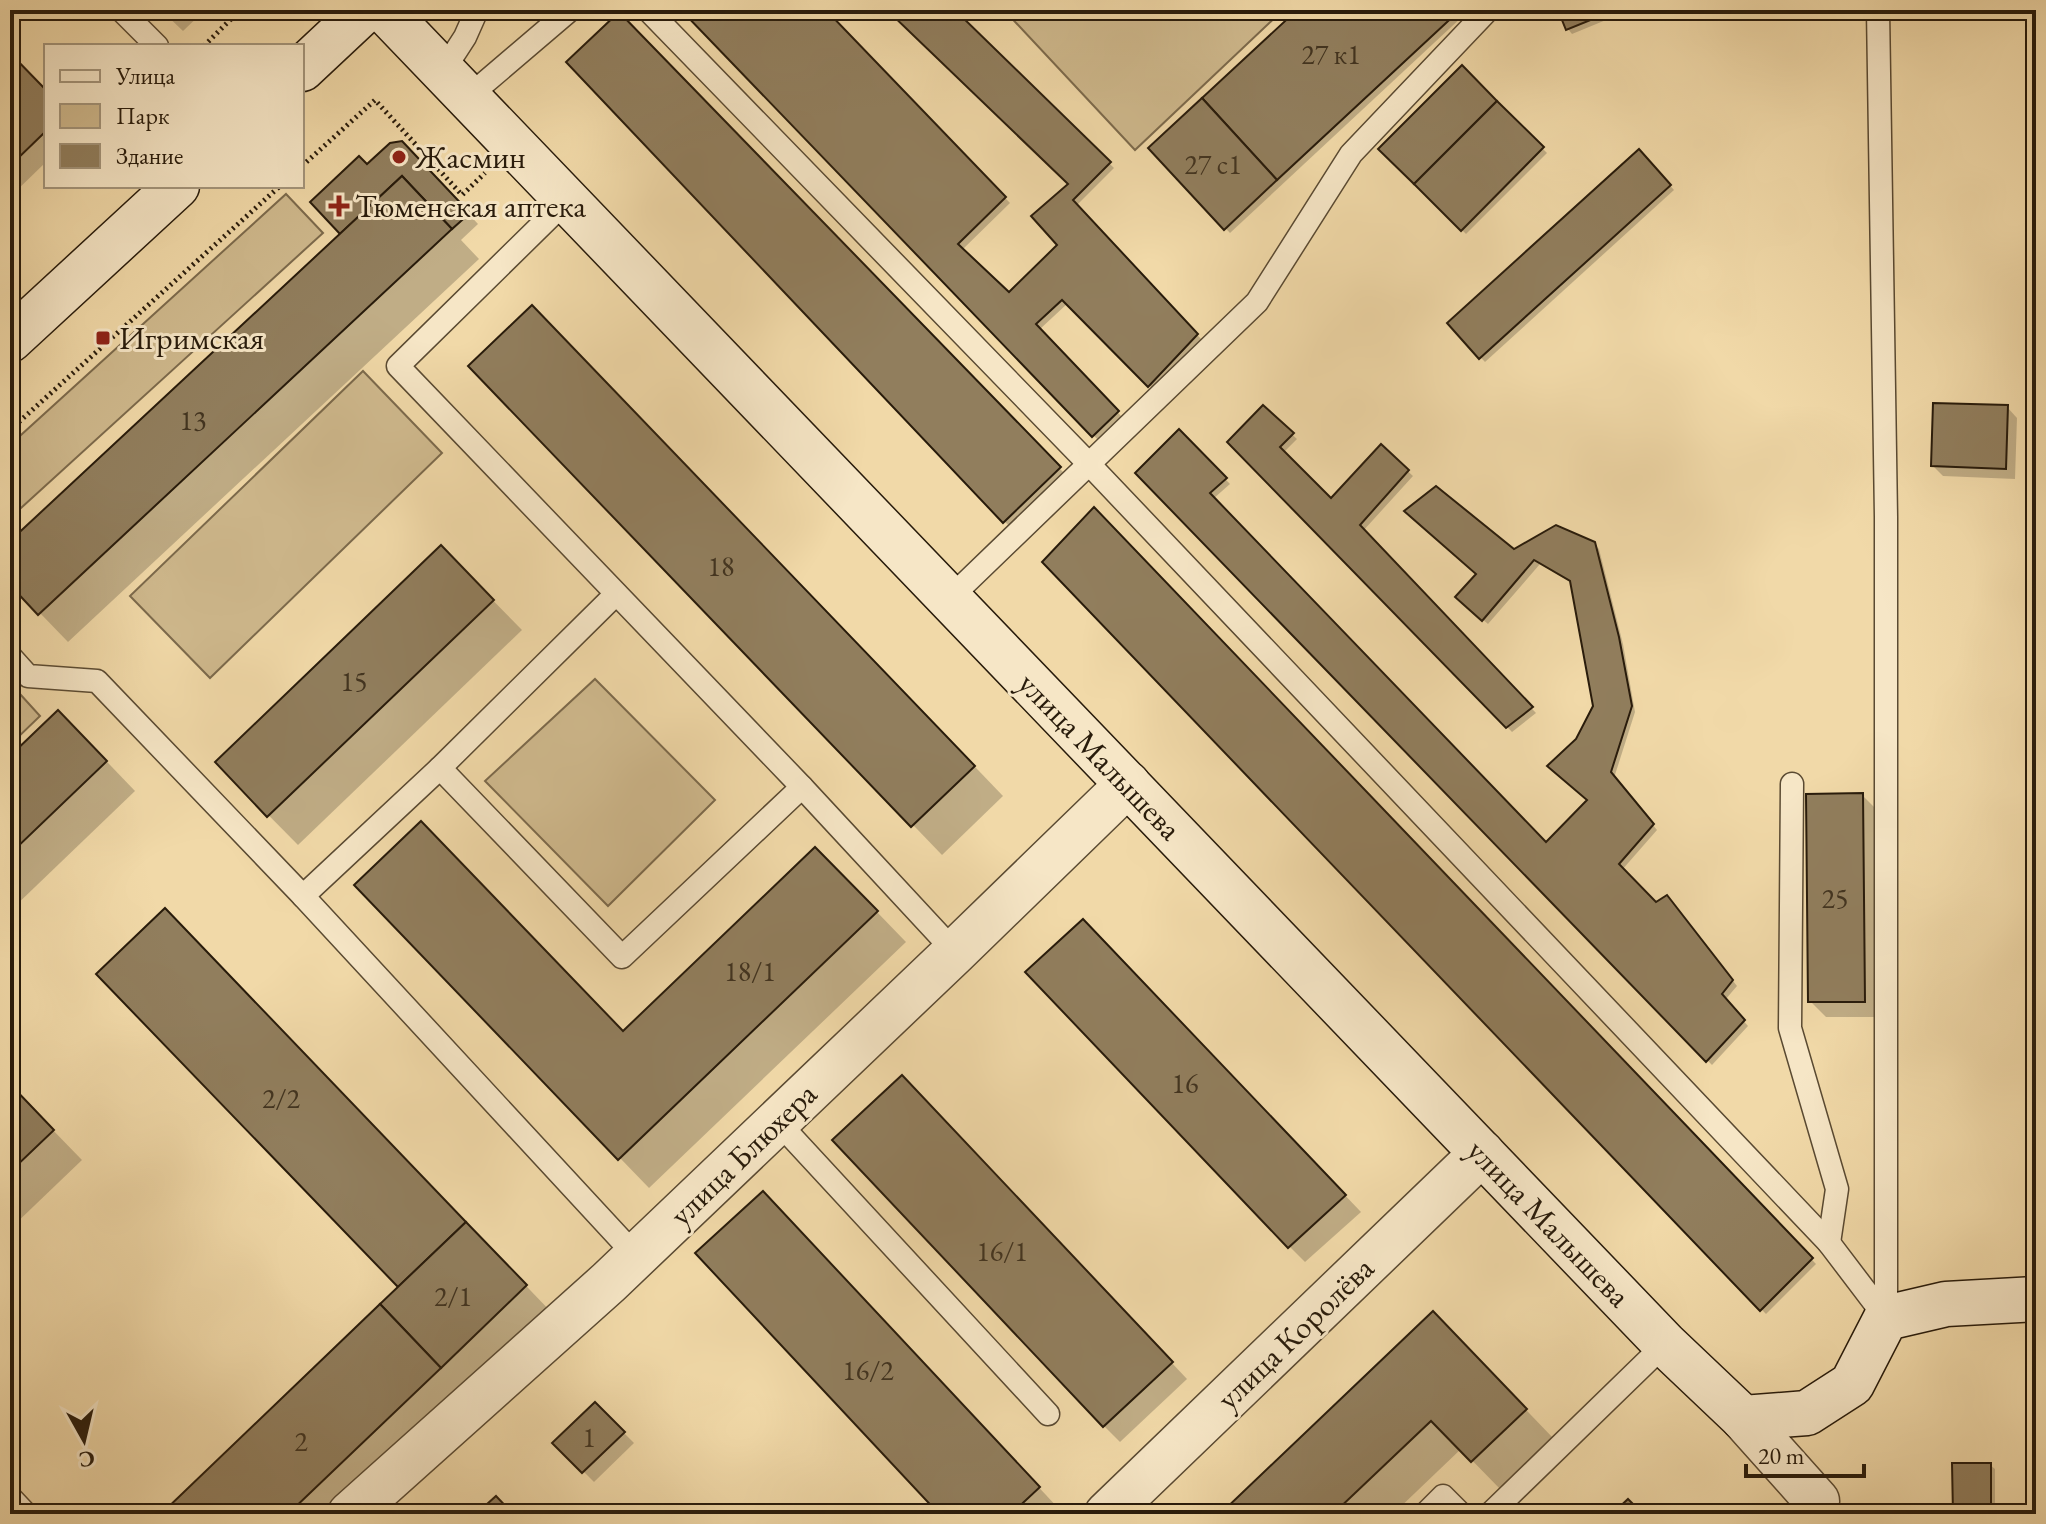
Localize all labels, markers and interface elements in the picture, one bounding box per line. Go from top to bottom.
house number: 27 к1 [1301,36,1361,72]
legend [44,44,304,188]
text: Улица [115,60,175,91]
text: Парк [116,100,170,131]
place label: Жасмин [414,136,526,178]
text: Здание [116,140,183,171]
house number: 27 с1 [1184,146,1242,182]
marker: Жасмин [390,148,408,166]
place label: Тюменская аптека [355,185,586,227]
marker: Тюменская аптека [330,197,348,215]
place label: Игримская [119,317,264,359]
marker: Игримская [94,329,112,347]
house number: 13 [180,402,206,438]
house number: 18 [708,548,734,584]
house number: 15 [341,663,367,699]
street label: улица Малышева [1009,663,1191,849]
house number: 25 [1822,880,1848,916]
house number: 18/1 [724,953,776,989]
house number: 16 [1172,1065,1198,1101]
street label: улица Блюхера [660,1073,826,1235]
house number: 2/2 [262,1080,301,1116]
street label: улица Малышева [1458,1130,1640,1316]
house number: 16/1 [976,1233,1028,1269]
street label: улица Королёва [1207,1247,1383,1419]
house number: 2/1 [434,1278,472,1314]
house number: 16/2 [842,1352,894,1388]
north arrow [44,1400,124,1480]
house number: 1 [582,1419,596,1455]
house number: 2 [294,1423,308,1459]
scale bar [1746,1428,1864,1478]
text: 20 m [1758,1440,1805,1471]
text: С [77,1444,96,1475]

